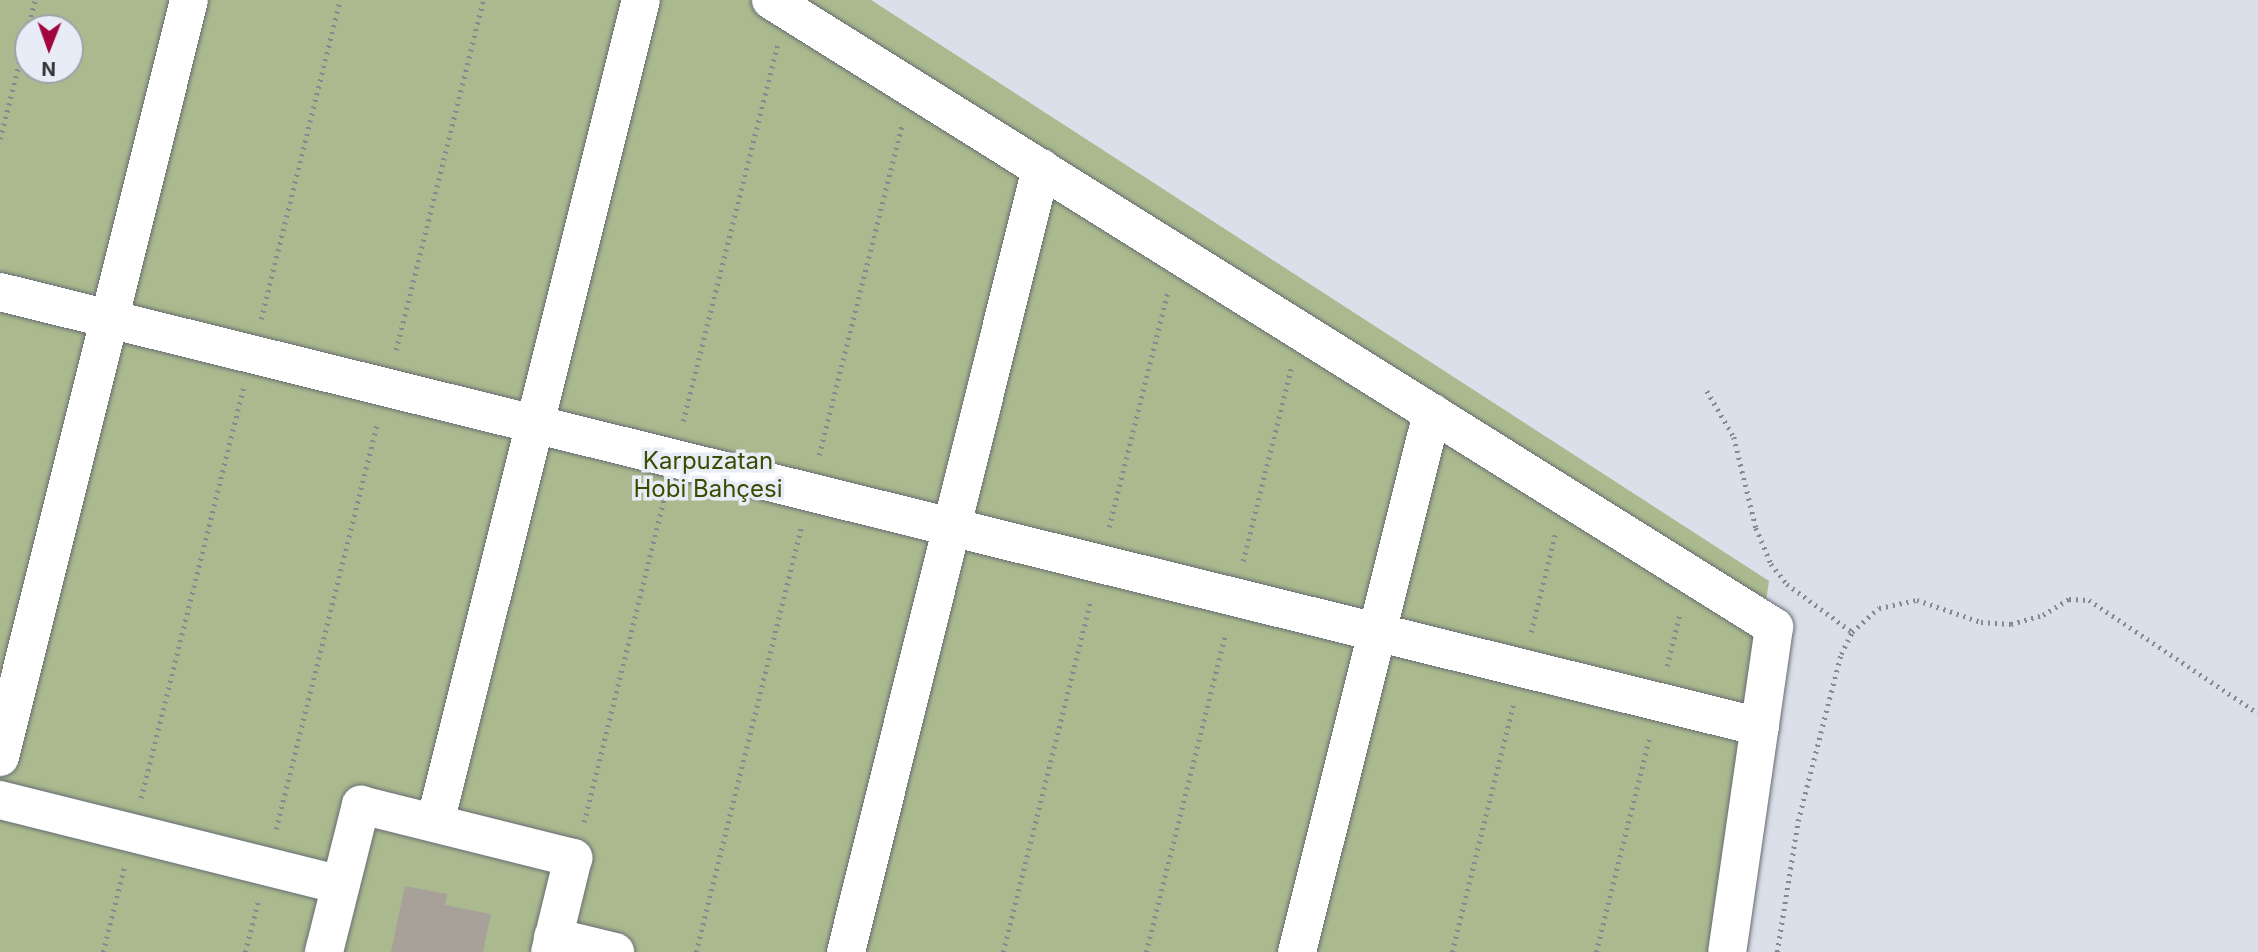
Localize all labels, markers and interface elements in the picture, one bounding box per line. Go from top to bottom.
north arrow [14,14,84,84]
text: N [41,57,56,80]
park label: Karpuzatan Hobi Bahçesi [633,447,783,503]

